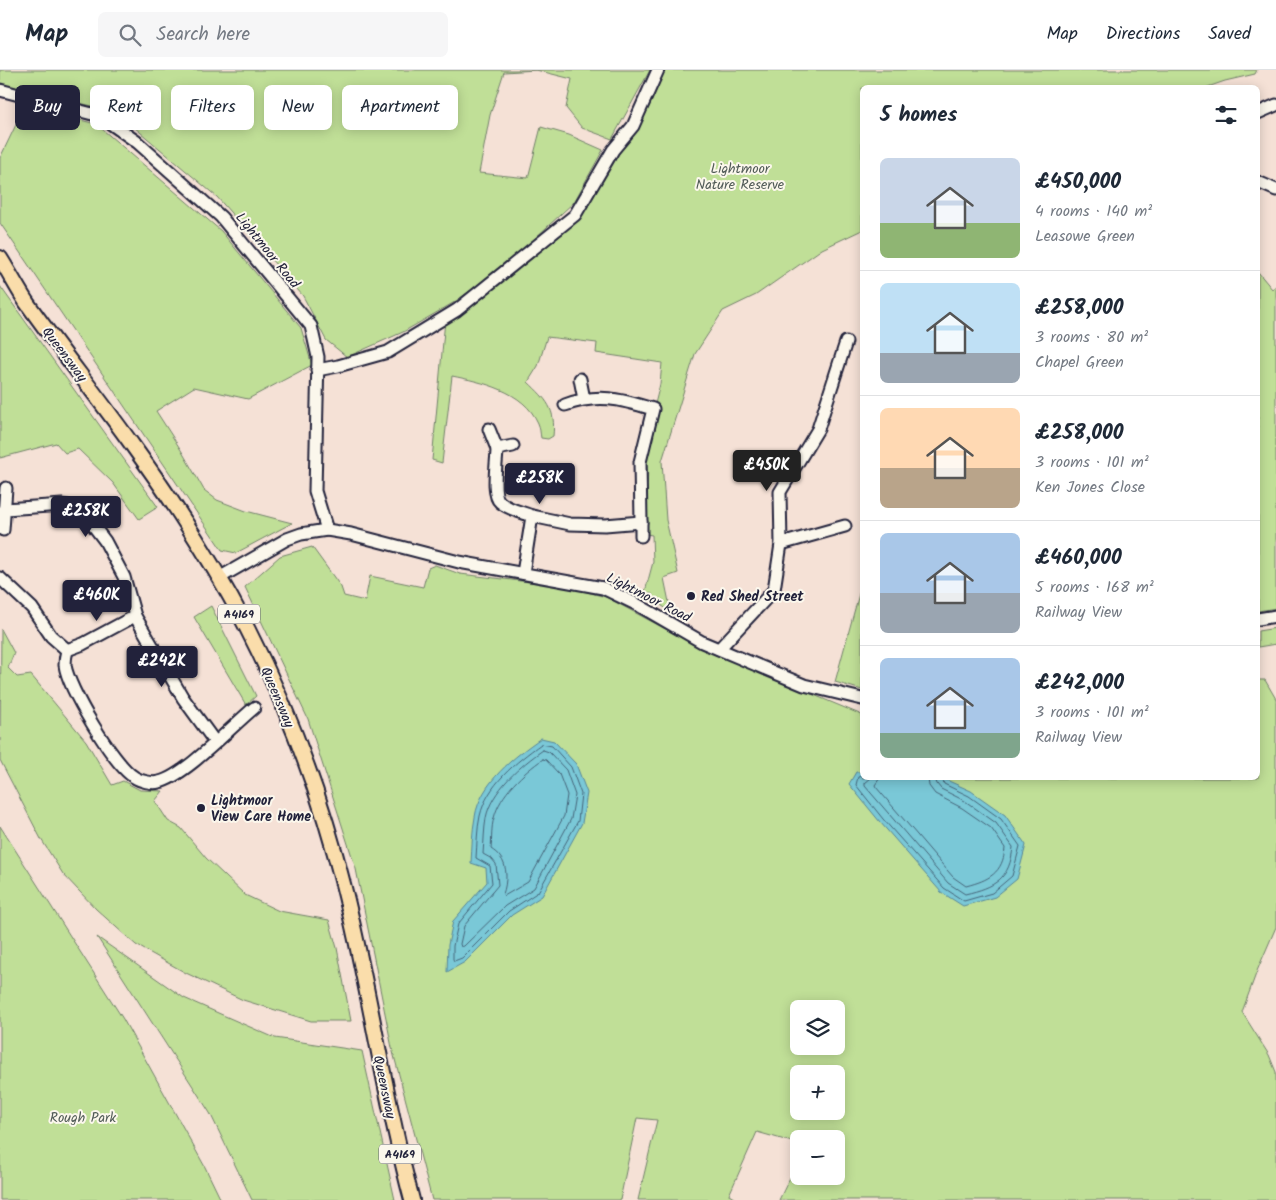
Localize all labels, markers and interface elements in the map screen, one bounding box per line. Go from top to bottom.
search box [98,12,448,57]
text: Map [25,15,68,54]
text: Search here [156,20,250,50]
text: Map [1046,20,1078,49]
text: Directions [1106,20,1180,49]
text: Saved [1208,20,1251,49]
icon: search [116,21,144,49]
chip: Buy [15,85,80,130]
chip: Rent [90,85,161,130]
chip: Filters [171,85,254,130]
chip: New [264,85,332,130]
chip: Apartment [342,85,458,130]
text: 5 homes [880,99,957,132]
icon: filters [1212,101,1240,129]
park label: Lightmoor Nature Reserve [696,158,785,196]
text: £450,000 [1035,166,1121,199]
icon: home [920,178,980,238]
text: 4 rooms · 140 m² [1035,199,1152,224]
street label: Lightmoor Road [230,208,306,294]
text: Leasowe Green [1035,224,1135,249]
text: £258,000 [1035,292,1123,325]
icon: home [920,303,980,363]
street label: Queensway [36,322,93,387]
text: 3 rooms · 80 m² [1035,325,1148,350]
text: Chapel Green [1035,350,1124,375]
text: £258,000 [1035,417,1123,450]
icon: home [920,428,980,488]
pin: £450K [732,450,802,492]
text: 3 rooms · 101 m² [1035,450,1149,475]
text: £450K [744,453,790,478]
pin: £258K [505,462,575,505]
text: £258K [516,466,564,491]
text: Ken Jones Close [1035,475,1145,500]
pin: £258K [51,496,121,538]
text: £258K [62,499,110,524]
text: £460,000 [1035,542,1122,575]
icon: home [920,553,980,613]
street label: Lightmoor Road [602,567,696,629]
text: 5 rooms · 168 m² [1035,575,1154,600]
pin: £460K [62,580,132,622]
text: £460K [74,583,120,608]
place label: Red Shed Street [701,586,804,608]
marker: Red Shed Street [685,590,697,602]
text: Railway View [1035,600,1122,625]
road number: A4169 [218,604,260,624]
pin: £242K [127,646,197,688]
text: £242K [138,649,186,674]
street label: Queensway [254,663,300,732]
text: £242,000 [1035,667,1124,700]
icon: home [920,678,980,738]
text: 3 rooms · 101 m² [1035,700,1149,725]
text: Railway View [1035,725,1122,750]
place label: Lightmoor View Care Home [211,790,311,828]
marker: Lightmoor View Care Home [195,802,207,814]
map controls [790,1000,845,1185]
button: layers [790,1000,845,1055]
street label: Queensway [367,1053,402,1121]
button: + [790,1065,845,1120]
park label: Rough Park [50,1107,117,1129]
button: − [790,1130,845,1185]
road number: A4169 [379,1144,421,1164]

